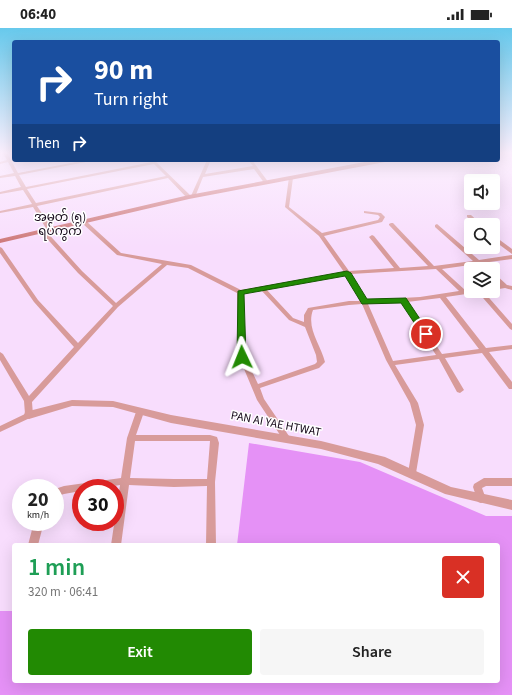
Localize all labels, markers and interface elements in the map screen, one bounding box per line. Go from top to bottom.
text: 06:40 [20,4,56,25]
text: 90 m [94,50,153,90]
icon: right [28,56,80,108]
text: Turn right [94,87,168,112]
icon: right [68,132,90,154]
text: Then [28,133,60,154]
map controls [464,174,500,298]
button: sound [464,174,500,210]
district label: အမှတ် (၅) ရပ်ကွက် [34,208,86,241]
button: search [464,218,500,254]
button: layers [464,262,500,298]
pin [409,317,443,351]
icon: arrive [415,323,437,345]
position arrow [221,336,263,378]
street label: PAN AI YAE HTWAT [229,407,323,441]
speed limit sign: 30 [72,479,124,531]
text: 20 [27,486,49,514]
text: km/h [27,508,49,522]
text: 1 min [28,550,85,585]
button: close [442,556,484,598]
text: 320 m · 06:41 [28,583,98,601]
button: Exit [28,629,252,675]
button: Share [260,629,484,675]

